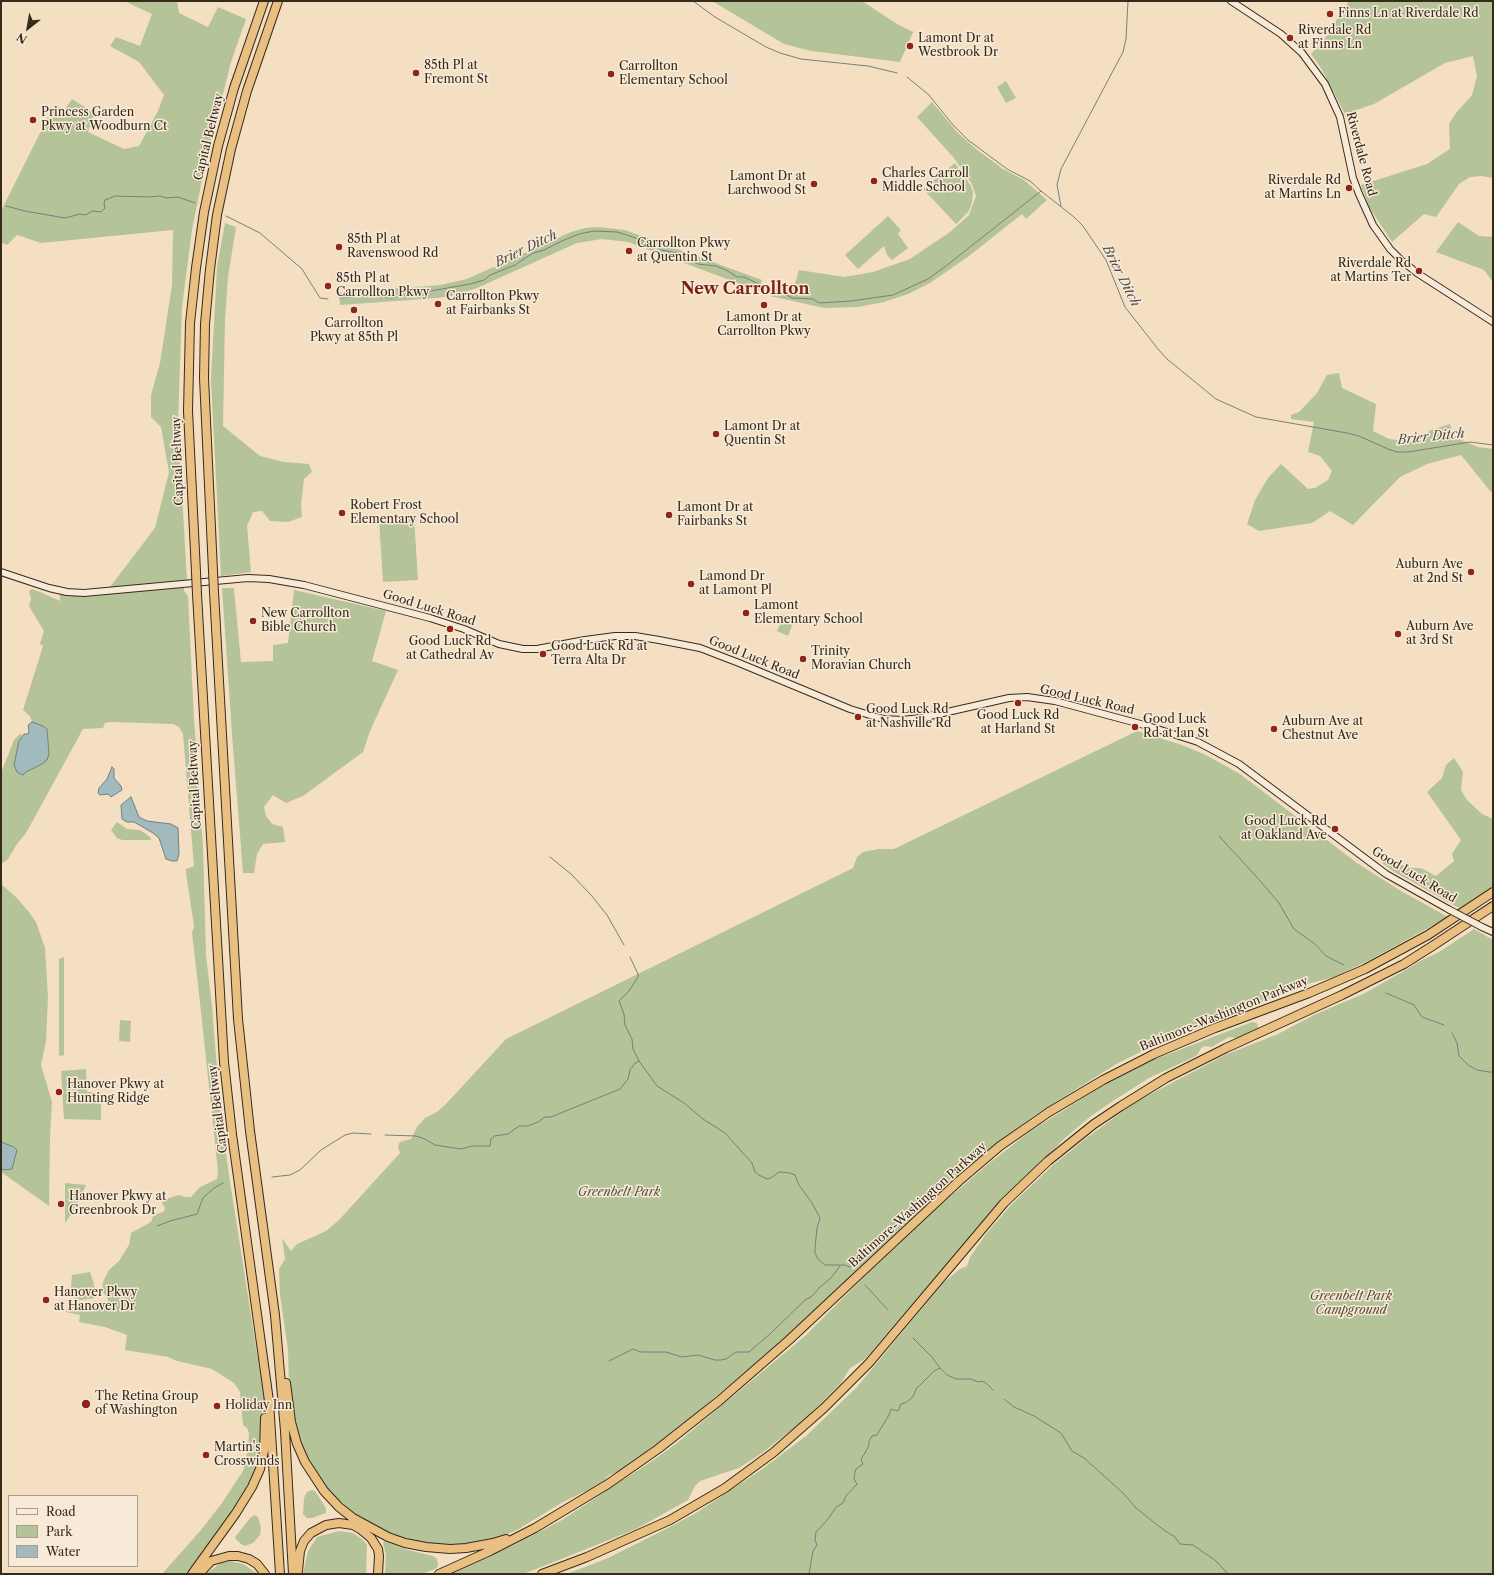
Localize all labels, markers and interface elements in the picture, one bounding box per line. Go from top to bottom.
place label: Finns Ln at Riverdale Rd [1338,7,1478,21]
north arrow [8,8,48,48]
marker: Finns Ln at Riverdale Rd [1325,9,1335,19]
place label: Riverdale Rd at Finns Ln [1298,24,1371,52]
text: N [14,30,30,47]
place label: Lamont Dr at Westbrook Dr [918,32,998,60]
marker: Riverdale Rd at Finns Ln [1285,33,1295,43]
marker: Lamont Dr at Westbrook Dr [905,41,915,51]
place label: 85th Pl at Fremont St [424,59,488,87]
place label: Carrollton Elementary School [619,60,728,88]
marker: 85th Pl at Fremont St [411,68,421,78]
marker: Carrollton Elementary School [606,69,616,79]
street label: Capital Beltway [191,92,227,182]
place label: Princess Garden Pkwy at Woodburn Ct [41,106,167,134]
street label: Riverdale Road [1343,110,1379,198]
marker: Princess Garden Pkwy at Woodburn Ct [28,115,38,125]
place label: Charles Carroll Middle School [882,167,969,195]
place label: Lamont Dr at Larchwood St [727,170,806,198]
place label: Riverdale Rd at Martins Ln [1265,174,1341,202]
marker: Charles Carroll Middle School [869,176,879,186]
marker: Lamont Dr at Larchwood St [809,179,819,189]
marker: Riverdale Rd at Martins Ln [1344,183,1354,193]
water label: Brier Ditch [492,227,560,271]
place label: 85th Pl at Ravenswood Rd [347,233,438,261]
place label: Carrollton Pkwy at Quentin St [637,237,731,265]
marker: 85th Pl at Ravenswood Rd [334,242,344,252]
water label: Brier Ditch [1099,243,1143,309]
marker: Carrollton Pkwy at Quentin St [624,246,634,256]
place label: Riverdale Rd at Martins Ter [1330,257,1411,285]
marker: Riverdale Rd at Martins Ter [1414,266,1424,276]
place label: 85th Pl at Carrollton Pkwy [336,272,430,300]
district label: New Carrollton [681,279,809,299]
marker: 85th Pl at Carrollton Pkwy [323,281,333,291]
place label: Carrollton Pkwy at Fairbanks St [446,290,540,318]
marker: Carrollton Pkwy at Fairbanks St [433,299,443,309]
marker: Lamont Dr at Carrollton Pkwy [759,300,769,310]
marker: Carrollton Pkwy at 85th Pl [349,305,359,315]
place label: Lamont Dr at Carrollton Pkwy [717,311,811,339]
place label: Carrollton Pkwy at 85th Pl [310,317,398,345]
street label: Capital Beltway [169,416,187,506]
place label: Lamont Dr at Quentin St [724,420,800,448]
water label: Brier Ditch [1397,426,1465,448]
marker: Lamont Dr at Quentin St [711,429,721,439]
place label: Robert Frost Elementary School [350,499,459,527]
place label: Lamont Dr at Fairbanks St [677,501,753,529]
marker: Robert Frost Elementary School [337,508,347,518]
marker: Lamont Dr at Fairbanks St [664,510,674,520]
place label: Auburn Ave at 2nd St [1395,558,1463,586]
marker: Auburn Ave at 2nd St [1466,567,1476,577]
place label: Lamond Dr at Lamont Pl [699,570,772,598]
marker: Lamond Dr at Lamont Pl [686,579,696,589]
street label: Good Luck Road [381,587,477,629]
place label: Lamont Elementary School [754,599,863,627]
place label: New Carrollton Bible Church [261,607,349,635]
marker: Lamont Elementary School [741,608,751,618]
marker: New Carrollton Bible Church [248,616,258,626]
place label: Auburn Ave at 3rd St [1406,620,1474,648]
marker: Good Luck Rd at Cathedral Av [445,624,455,634]
marker: Auburn Ave at 3rd St [1393,629,1403,639]
street label: Good Luck Road [707,633,801,683]
place label: Good Luck Rd at Cathedral Av [406,635,494,663]
place label: Good Luck Rd at Terra Alta Dr [551,640,647,668]
place label: Trinity Moravian Church [811,645,911,673]
marker: Good Luck Rd at Terra Alta Dr [538,649,548,659]
marker: Trinity Moravian Church [798,654,808,664]
street label: Good Luck Road [1038,682,1136,718]
marker: Good Luck Rd at Harland St [1013,698,1023,708]
place label: Good Luck Rd at Nashville Rd [866,703,951,731]
place label: Good Luck Rd at Harland St [977,709,1059,737]
marker: Good Luck Rd at Nashville Rd [853,712,863,722]
place label: Good Luck Rd at Ian St [1143,713,1209,741]
place label: Auburn Ave at Chestnut Ave [1282,715,1363,743]
marker: Good Luck Rd at Ian St [1130,722,1140,732]
marker: Auburn Ave at Chestnut Ave [1269,724,1279,734]
street label: Capital Beltway [185,740,205,830]
place label: Good Luck Rd at Oakland Ave [1241,815,1327,843]
marker: Good Luck Rd at Oakland Ave [1330,824,1340,834]
street label: Good Luck Road [1369,844,1459,906]
street label: Baltimore-Washington Parkway [1138,974,1310,1054]
street label: Capital Beltway [205,1064,231,1154]
place label: Hanover Pkwy at Hunting Ridge [67,1078,164,1106]
marker: Hanover Pkwy at Hunting Ridge [54,1087,64,1097]
street label: Baltimore-Washington Parkway [846,1139,990,1271]
park label: Greenbelt Park [578,1186,660,1200]
place label: Hanover Pkwy at Greenbrook Dr [69,1190,166,1218]
marker: Hanover Pkwy at Greenbrook Dr [56,1199,66,1209]
place label: Hanover Pkwy at Hanover Dr [54,1286,137,1314]
park label: Greenbelt Park Campground [1310,1290,1392,1318]
marker: Hanover Pkwy at Hanover Dr [41,1295,51,1305]
place label: The Retina Group of Washington [95,1390,199,1418]
marker: The Retina Group of Washington [80,1398,92,1410]
place label: Holiday Inn [225,1399,292,1413]
marker: Holiday Inn [212,1401,222,1411]
place label: Martin's Crosswinds [214,1441,280,1469]
marker: Martin's Crosswinds [201,1450,211,1460]
legend [8,1495,138,1567]
text: Road [46,1504,76,1519]
text: Park [46,1524,72,1539]
text: Water [46,1544,80,1559]

